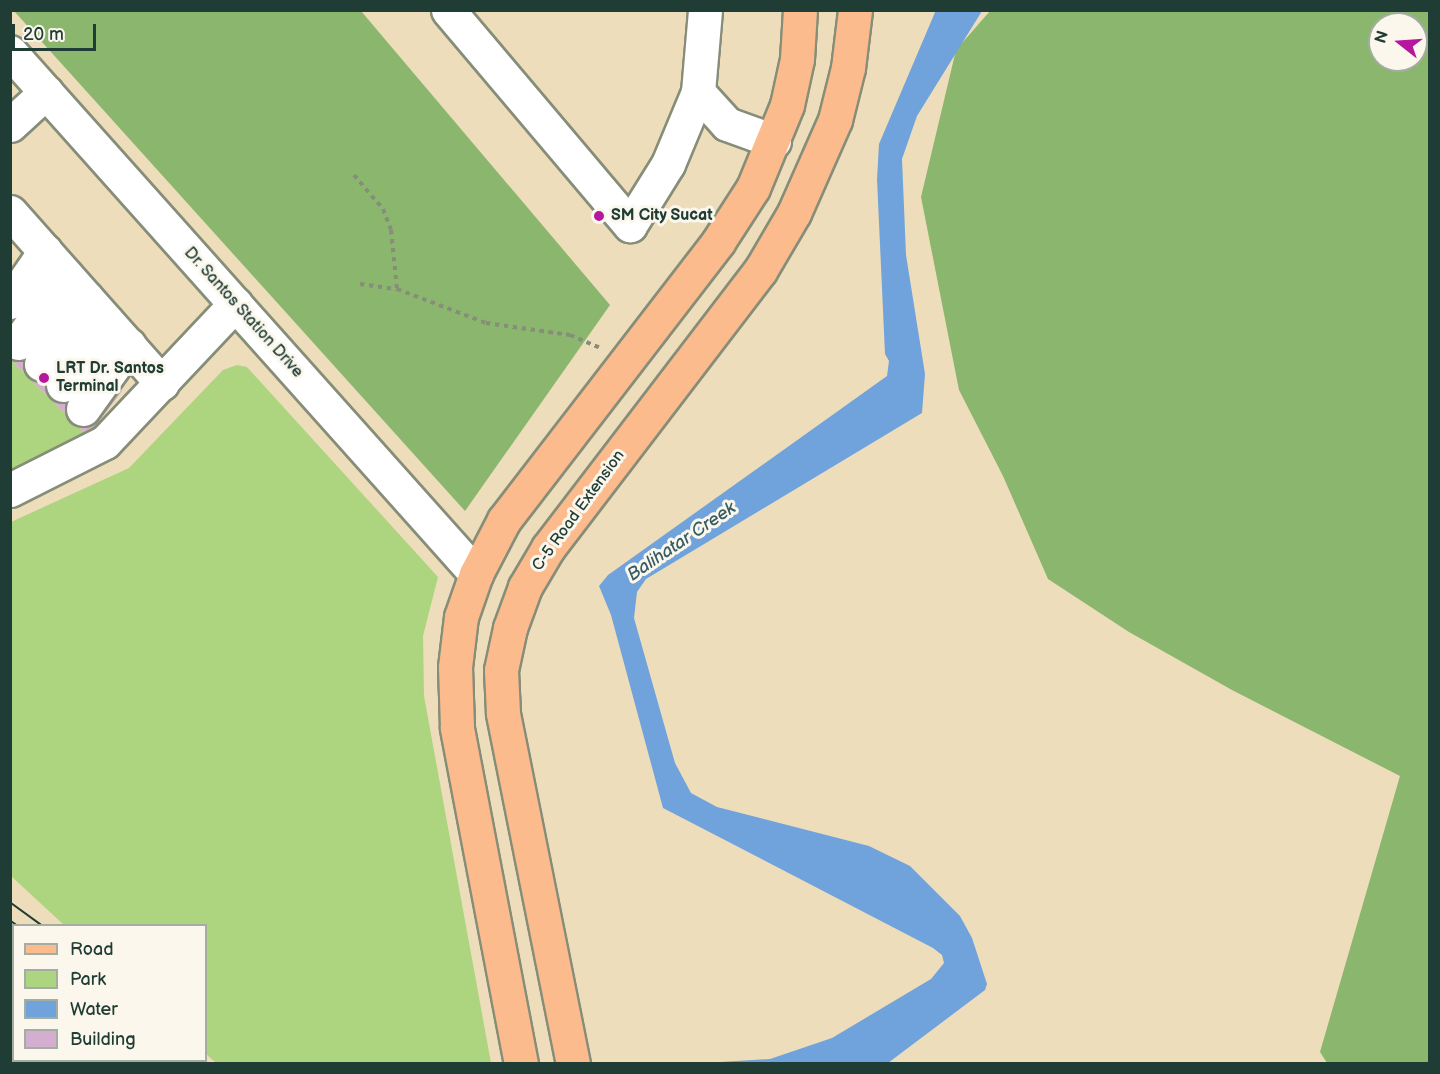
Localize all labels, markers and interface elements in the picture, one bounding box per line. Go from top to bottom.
scale bar [15,12,99,50]
north arrow [1368,12,1428,72]
text: 20 m [23,24,64,45]
text: N [1371,29,1393,46]
place label: SM City Sucat [611,206,713,226]
marker: SM City Sucat [592,209,606,223]
street label: Dr. Santos Station Drive [179,244,307,382]
place label: LRT Dr. Santos Terminal [56,359,164,397]
marker: LRT Dr. Santos Terminal [37,371,51,385]
street label: C-5 Road Extension [529,447,629,575]
water label: Balihatar Creek [624,498,740,586]
legend [12,924,207,1062]
text: Road [70,939,114,960]
text: Park [70,969,106,990]
text: Water [70,999,118,1020]
text: Building [70,1029,136,1050]

